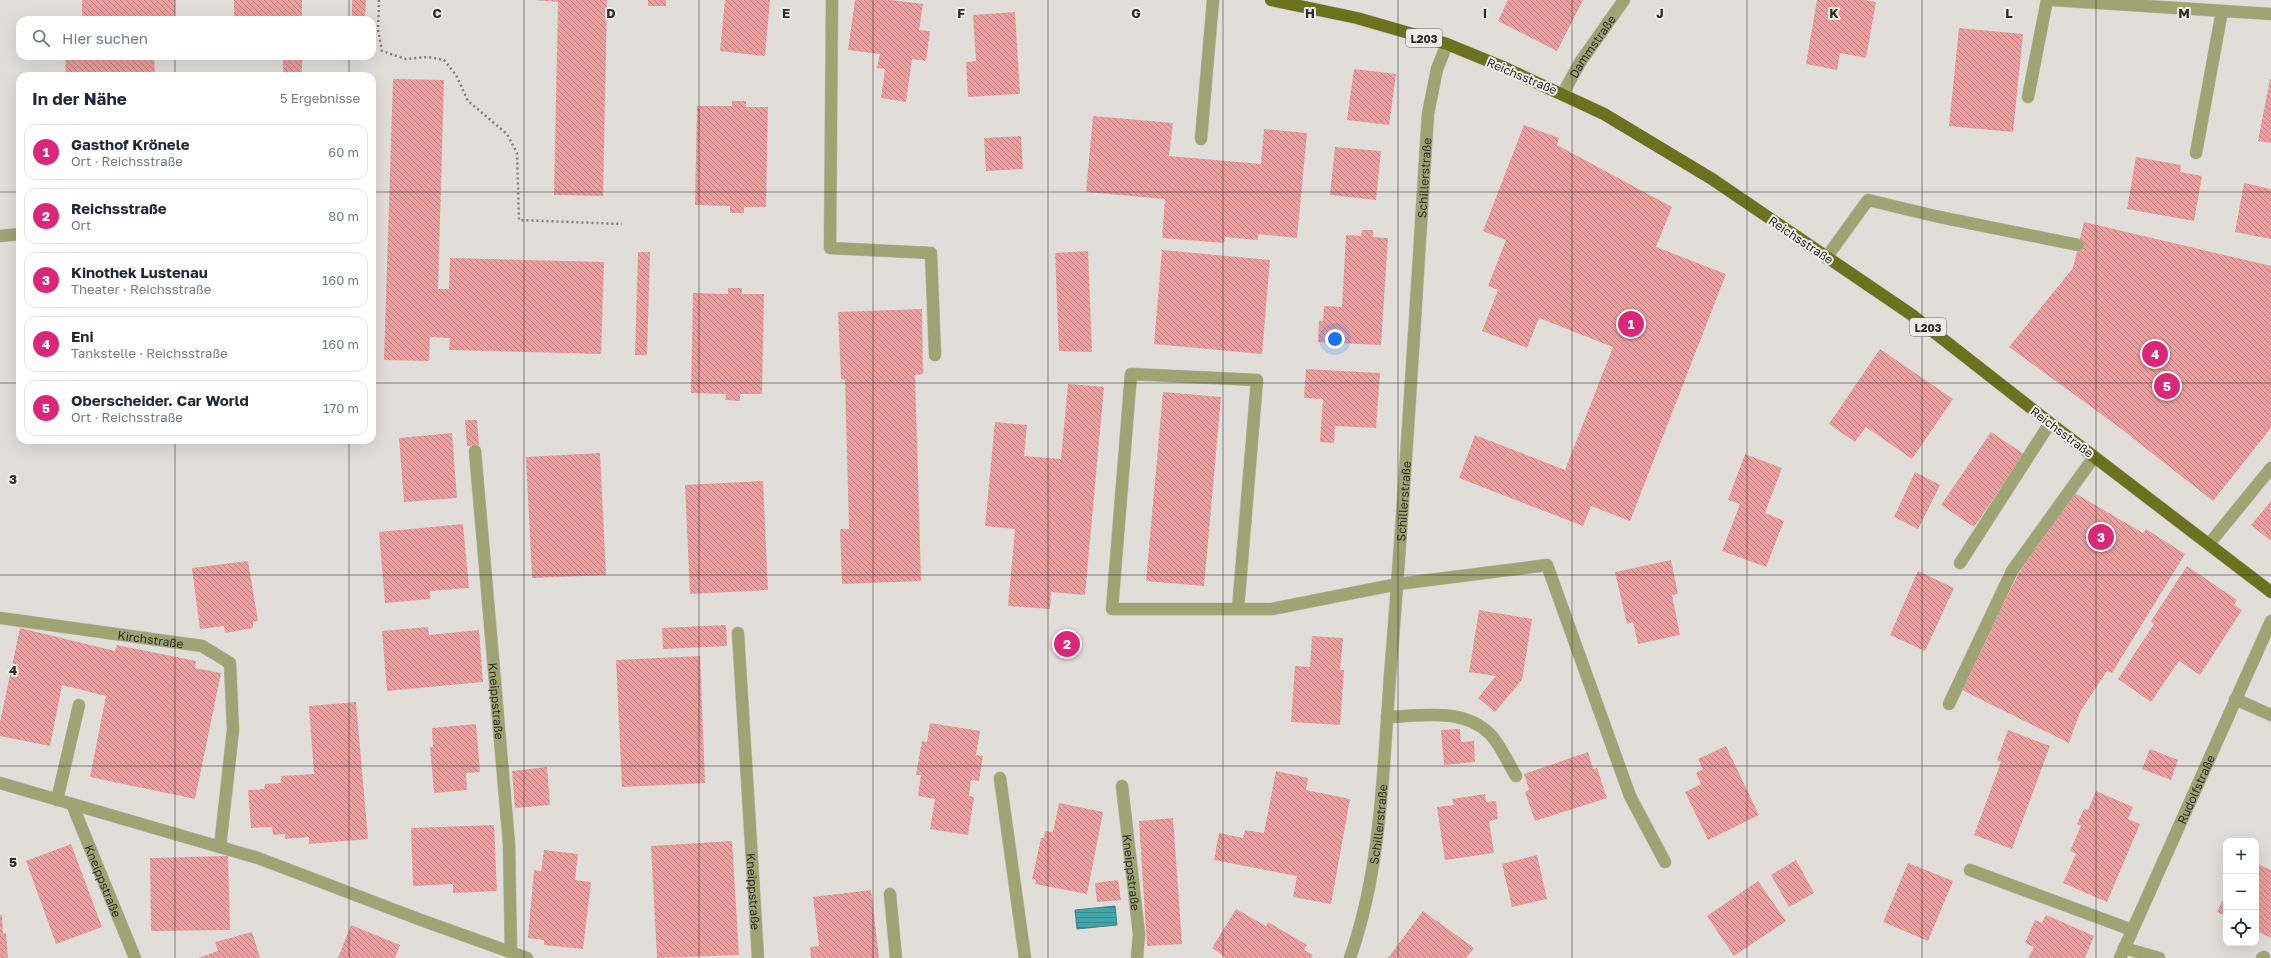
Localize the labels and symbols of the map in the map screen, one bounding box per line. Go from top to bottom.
text: C [432,5,442,21]
text: D [606,5,616,21]
text: E [782,5,790,21]
text: F [957,5,965,21]
text: G [1131,5,1141,21]
text: H [1305,5,1315,21]
text: I [1483,5,1487,21]
text: J [1656,5,1664,21]
text: K [1829,5,1839,21]
text: L [2005,5,2013,21]
text: M [2178,5,2190,21]
street label: Dammstraße [1566,12,1619,81]
road number: L203 [1406,29,1442,47]
street label: Reichsstraße [1485,54,1559,98]
street label: Schillerstraße [1414,137,1434,219]
street label: Reichsstraße [1766,213,1836,267]
pin: 1 [1618,309,1644,339]
road number: L203 [1910,318,1946,336]
your location [1325,329,1345,349]
pin: 4 [2142,339,2168,369]
pin: 5 [2154,371,2180,401]
street label: Reichsstraße [2028,403,2096,461]
street label: Schillerstraße [1393,461,1413,542]
text: 3 [9,471,17,487]
pin: 3 [2088,522,2114,552]
street label: Kirchstraße [117,627,185,651]
pin: 2 [1054,629,1080,659]
text: 4 [9,662,17,678]
street label: Kneippstraße [486,662,507,740]
street label: Rudolfstraße [2174,752,2218,826]
street label: Schillerstraße [1366,784,1390,865]
street label: Kneippstraße [1120,833,1144,912]
street label: Kneippstraße [82,842,125,919]
street label: Kneippstraße [744,853,764,930]
text: 5 [9,854,17,870]

